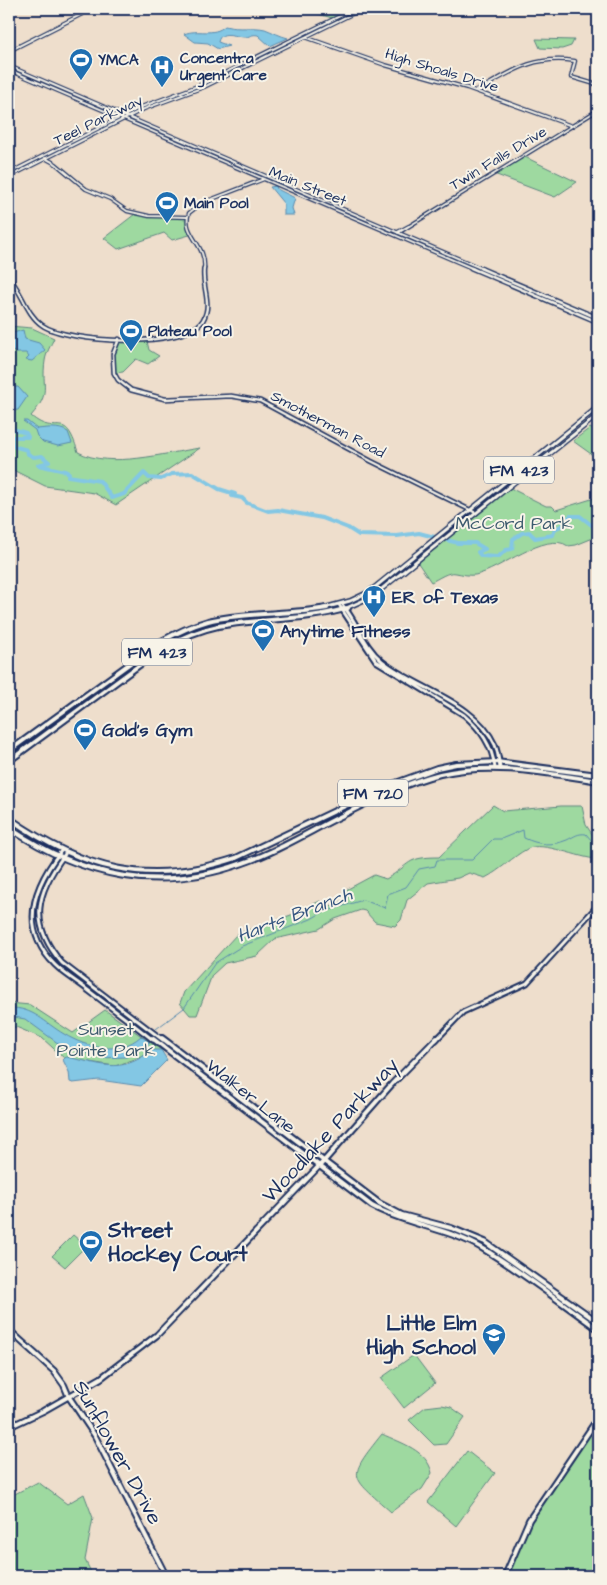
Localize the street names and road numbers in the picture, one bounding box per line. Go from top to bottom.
street label: High Shoals Drive [382,43,501,99]
street label: Teel Parkway [50,90,147,152]
street label: Twin Falls Drive [446,121,551,196]
street label: Main Street [266,161,350,212]
street label: Smotherman Road [267,385,389,464]
road number: FM 423 [484,456,554,484]
road number: FM 423 [122,638,192,666]
road number: FM 720 [338,780,408,806]
street label: Woodlake Parkway [255,1051,407,1211]
street label: Walker Lane [201,1054,301,1139]
street label: Sunflower Drive [66,1375,169,1530]

